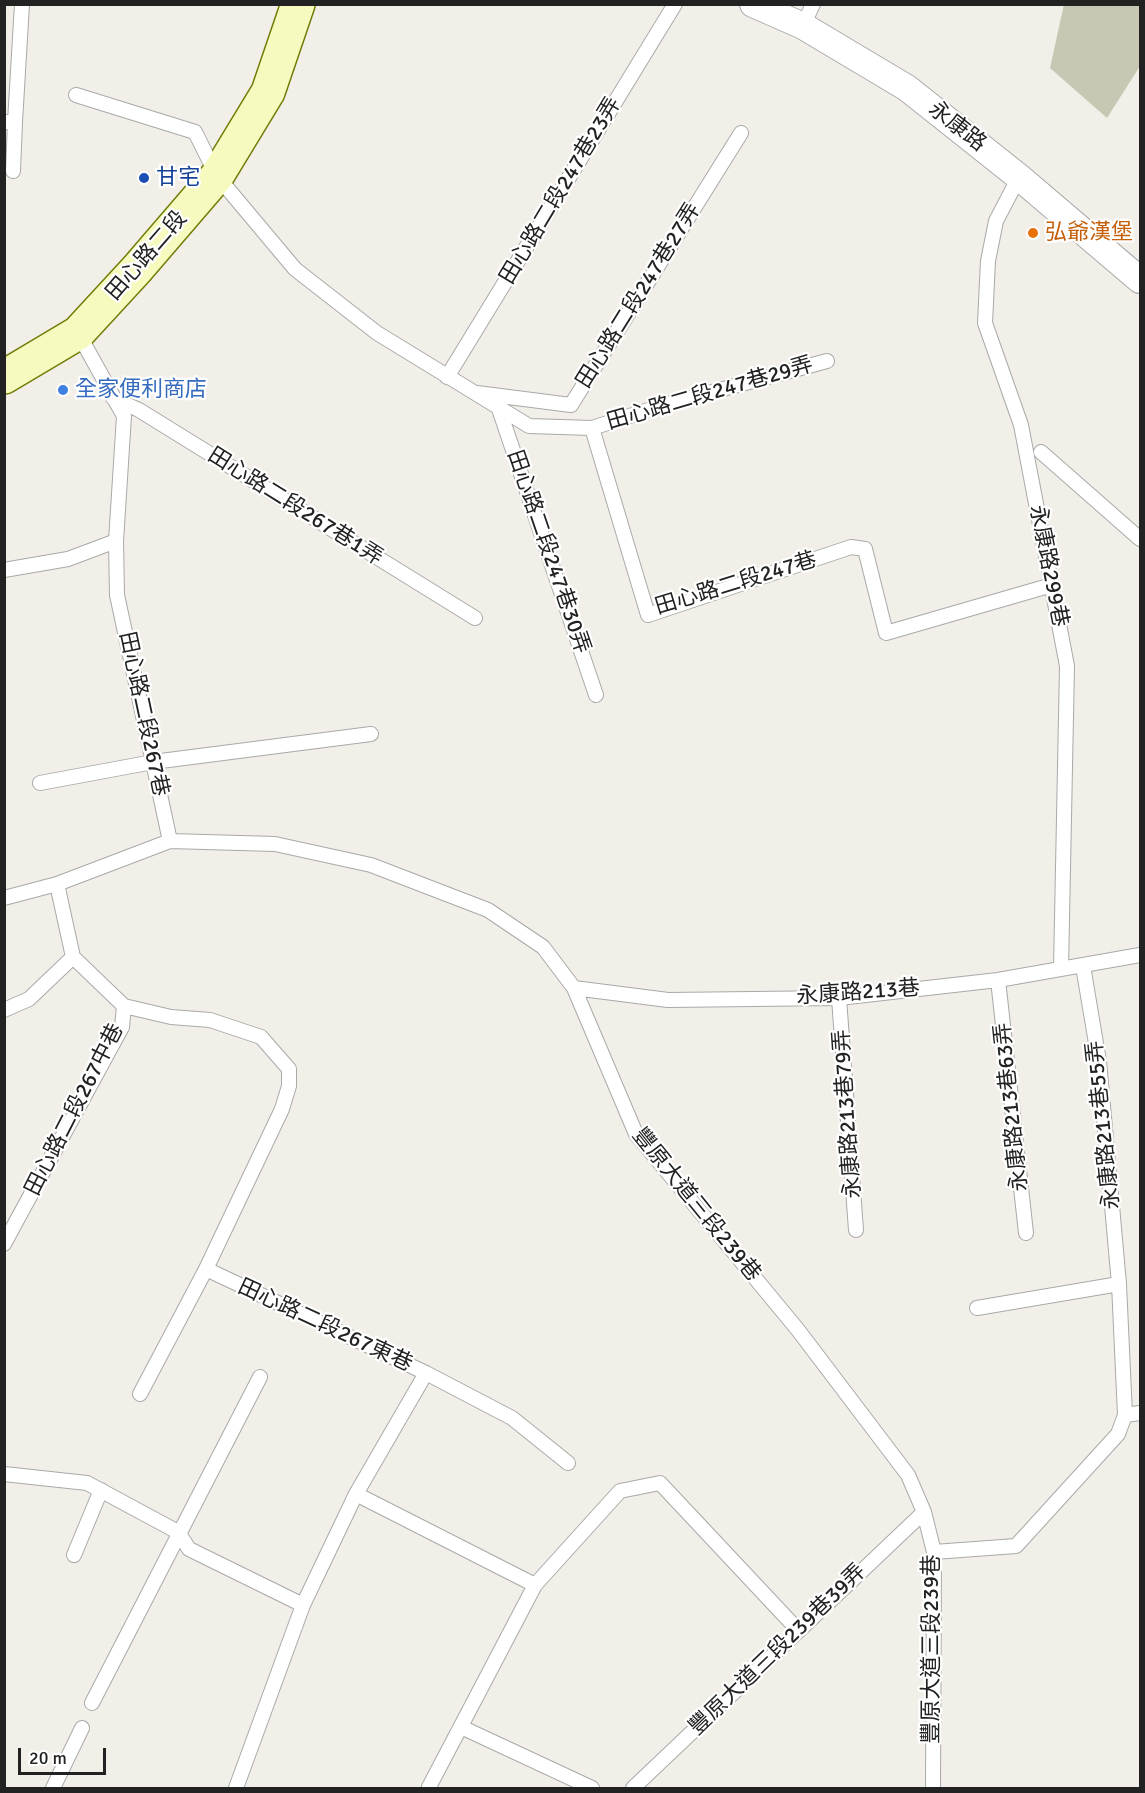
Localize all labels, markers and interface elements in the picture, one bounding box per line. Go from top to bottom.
street label: 田心路二段247巷23弄 [495,93,627,289]
street label: 永康路 [923,96,991,158]
place label: 甘宅 [156,165,200,191]
marker: 甘宅 [137,171,151,185]
street label: 田心路二段247巷27弄 [571,199,707,393]
street label: 田心路二段 [101,206,193,306]
place label: 弘爺漢堡 [1045,220,1133,246]
marker: 弘爺漢堡 [1026,226,1040,240]
street label: 田心路二段247巷29弄 [604,352,816,436]
place label: 全家便利商店 [75,377,207,403]
marker: 全家便利商店 [56,383,70,397]
street label: 田心路二段267巷1弄 [203,442,387,572]
street label: 田心路二段247巷30弄 [501,447,595,657]
street label: 永康路299巷 [1023,503,1073,629]
street label: 田心路二段247巷 [652,547,820,621]
street label: 田心路二段267巷 [113,629,173,799]
street label: 永康路213巷 [795,976,921,1010]
street label: 田心路二段267中巷 [20,1020,130,1200]
street label: 永康路213巷63弄 [990,1021,1034,1193]
street label: 永康路213巷79弄 [829,1029,867,1199]
street label: 永康路213巷55弄 [1082,1039,1126,1211]
street label: 豐原大道三段239巷 [626,1123,766,1287]
street label: 田心路二段267東巷 [233,1274,417,1378]
street label: 豐原大道三段239巷 [919,1554,945,1744]
street label: 豐原大道三段239巷39弄 [684,1559,872,1741]
scale bar [21,1736,110,1774]
text: 20 m [29,1747,67,1769]

